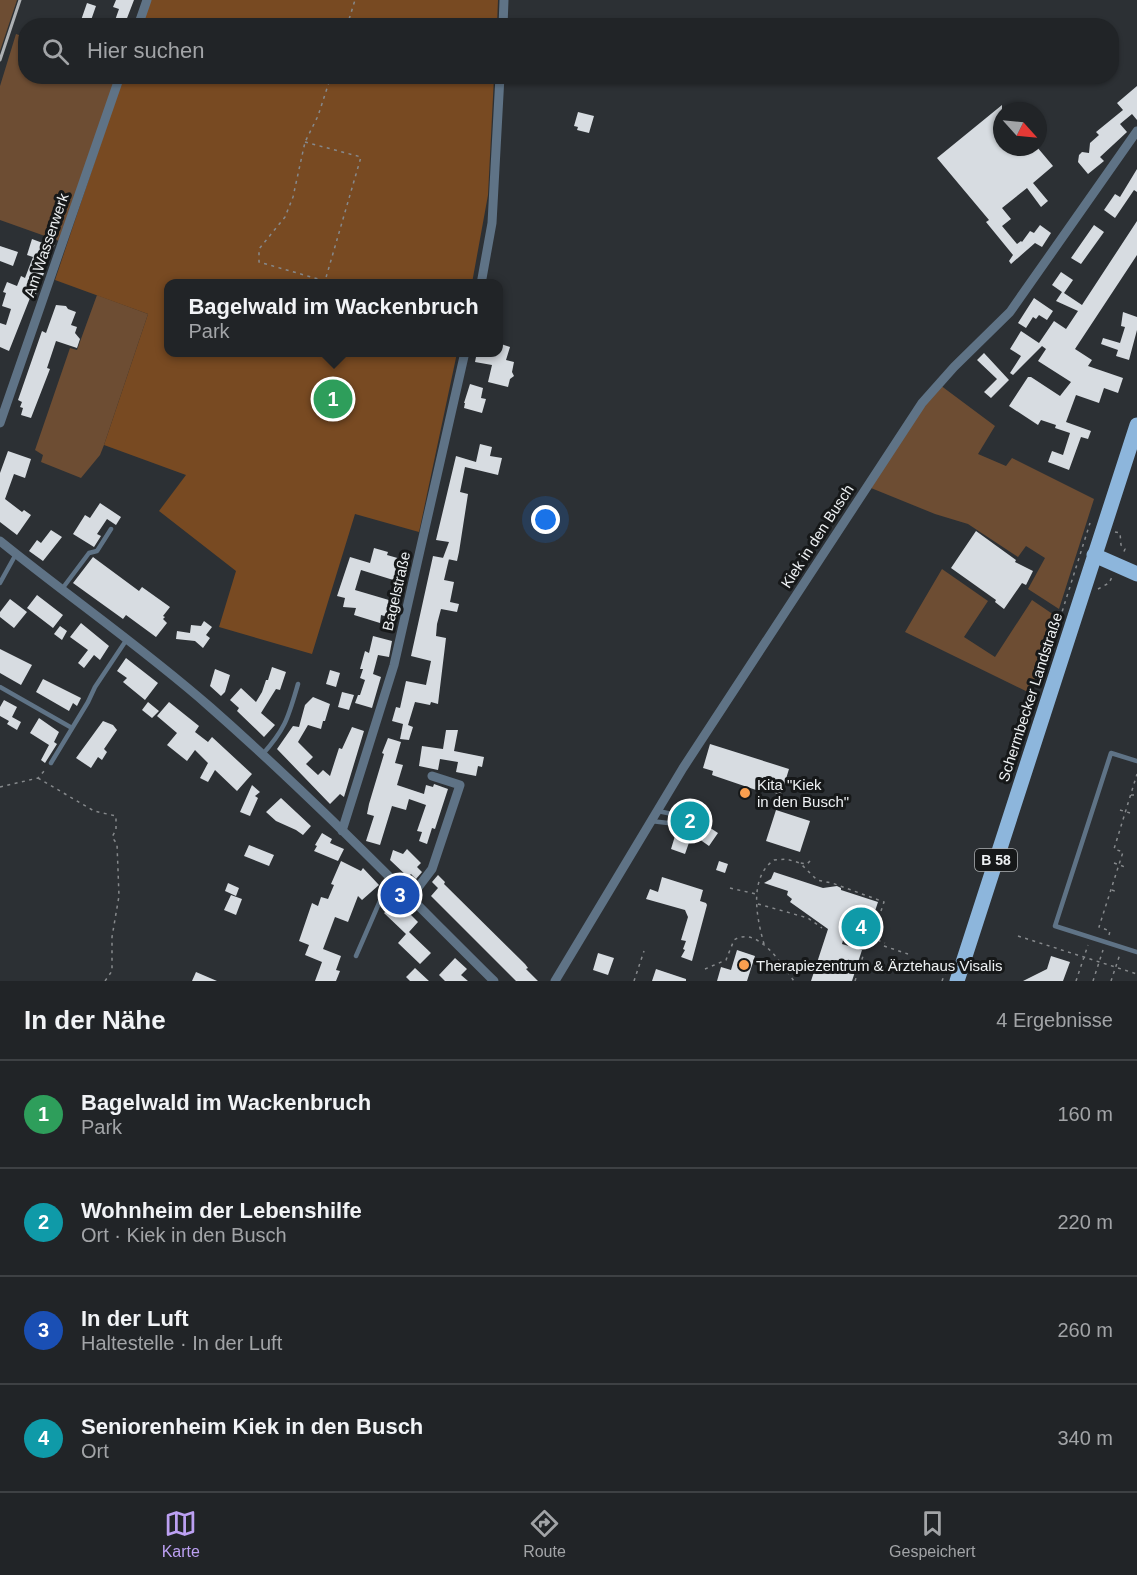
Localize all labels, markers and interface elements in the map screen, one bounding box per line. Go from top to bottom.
search box [18,18,1119,84]
icon: search [39,35,72,68]
text: Hier suchen [87,38,204,63]
north arrow [993,102,1047,156]
street label: Am Wasserwerk [20,190,72,299]
popup [164,279,503,357]
text: Bagelwald im Wackenbruch [188,294,479,319]
text: Park [188,320,230,342]
pin: 1 [314,376,352,422]
street label: Kiek in den Busch [777,481,857,591]
your location [531,505,560,534]
street label: Bagelstraße [379,550,413,632]
street label: Schermbecker Landstraße [995,610,1065,784]
place label: Kita "Kiek in den Busch" [757,776,849,810]
marker: Kita "Kiek in den Busch" [738,786,752,800]
pin: 2 [670,798,710,844]
road number: B 58 [975,849,1017,871]
pin: 3 [380,872,420,918]
pin: 4 [842,904,880,950]
place label: Therapiezentrum & Ärztehaus Visalis [756,957,1003,974]
marker: Therapiezentrum & Ärztehaus Visalis [737,958,751,972]
text: In der Nähe [24,1005,166,1035]
text: 4 Ergebnisse [996,1009,1113,1031]
text: Bagelwald im Wackenbruch [81,1090,371,1115]
text: 1 [38,1103,49,1125]
text: 160 m [1057,1103,1113,1125]
text: Park [81,1116,122,1138]
text: Wohnheim der Lebenshilfe [81,1198,362,1223]
text: 2 [38,1211,49,1233]
text: 220 m [1057,1211,1113,1233]
text: Ort · Kiek in den Busch [81,1224,287,1246]
text: In der Luft [81,1306,189,1331]
text: 3 [38,1319,49,1341]
text: 260 m [1057,1319,1113,1341]
text: Haltestelle · In der Luft [81,1332,282,1354]
text: Seniorenheim Kiek in den Busch [81,1414,423,1439]
text: 4 [38,1427,49,1449]
text: 340 m [1057,1427,1113,1449]
text: Ort [81,1440,109,1462]
tab: Karte [162,1507,200,1561]
tab: Route [523,1507,566,1561]
tab: Gespeichert [889,1507,975,1561]

